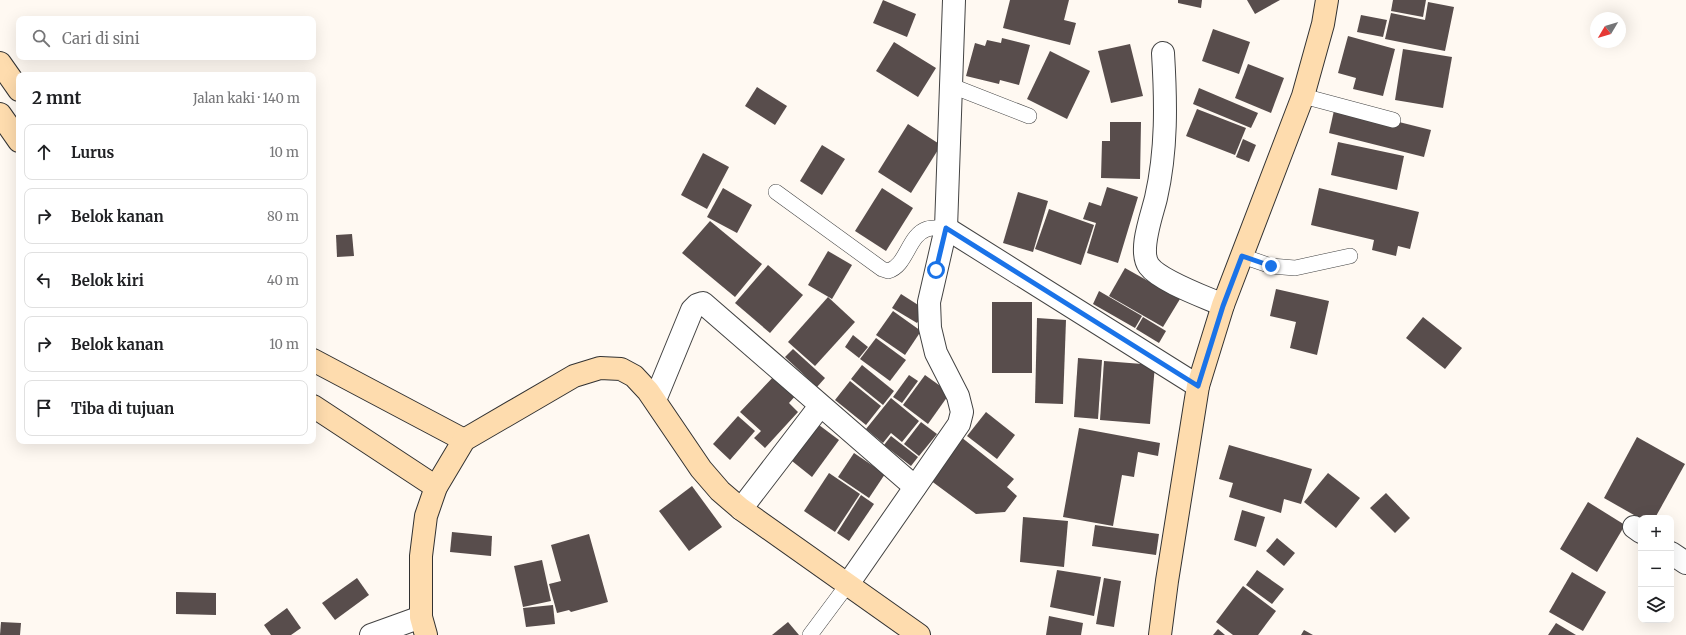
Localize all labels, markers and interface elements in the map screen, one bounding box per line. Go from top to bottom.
north arrow [1590,12,1626,48]
search box [16,16,316,60]
icon: search [30,27,52,49]
text: Cari di sini [62,29,140,48]
text: 2 mnt [32,87,81,109]
text: Jalan kaki · 140 m [193,90,300,107]
icon: ahead [33,141,55,163]
text: Lurus [71,143,114,162]
text: 10 m [269,144,299,161]
icon: right [33,205,55,227]
text: Belok kanan [71,207,164,226]
text: 80 m [267,208,299,225]
route end [1262,257,1280,275]
route start [927,261,945,279]
icon: left [33,269,55,291]
text: Belok kiri [71,271,144,290]
text: 40 m [267,272,299,289]
icon: right [33,333,55,355]
text: Belok kanan [71,335,164,354]
text: 10 m [269,336,299,353]
icon: arrive [33,397,55,419]
text: Tiba di tujuan [71,399,174,418]
map controls [1638,515,1674,623]
button: + [1638,515,1674,551]
button: − [1638,551,1674,587]
button: layers [1638,587,1674,623]

